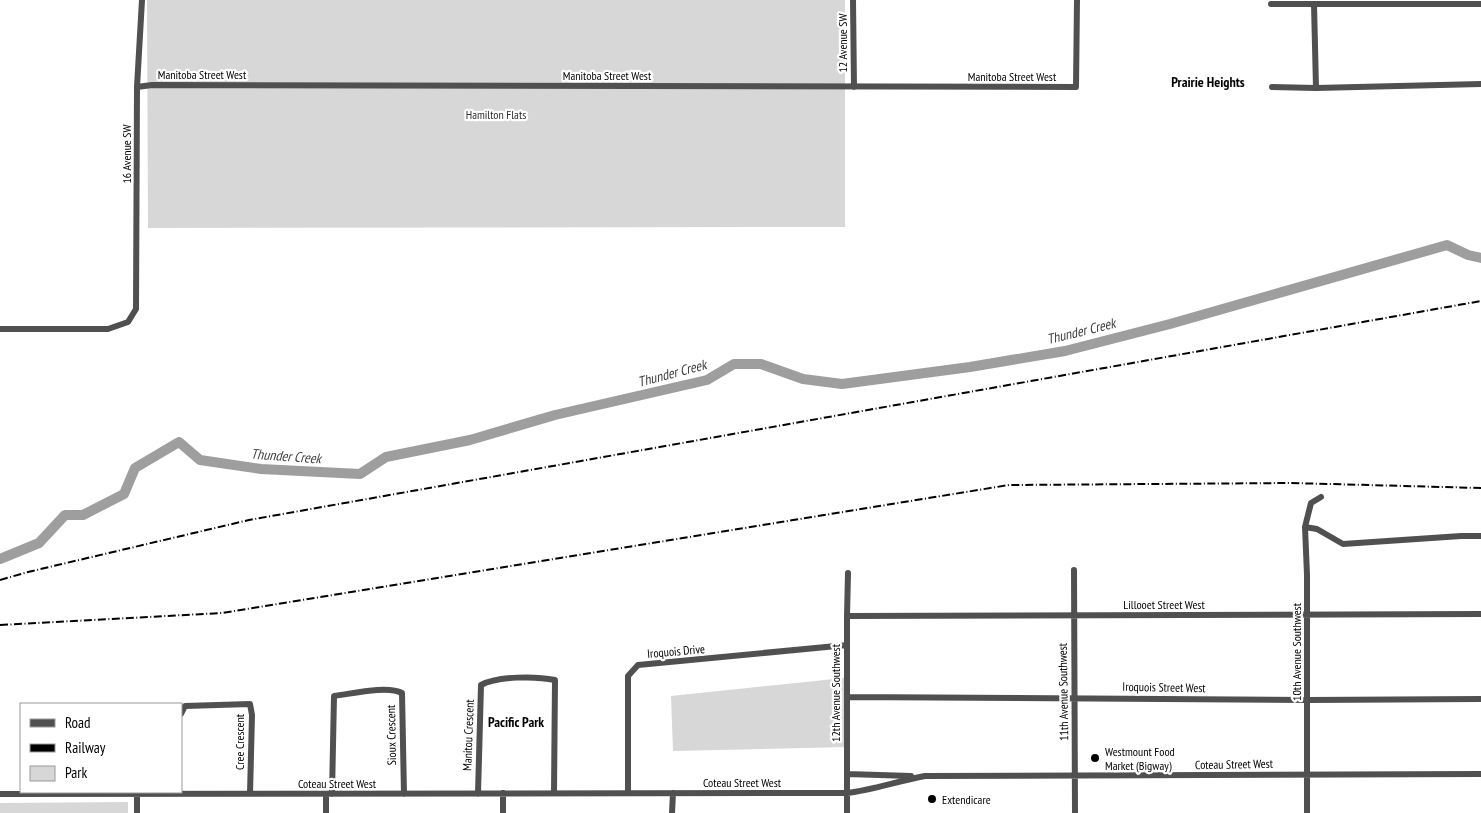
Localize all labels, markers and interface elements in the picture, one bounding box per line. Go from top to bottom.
street label: 12 Avenue SW [835,13,850,73]
street label: Manitoba Street West [158,67,247,82]
street label: Manitoba Street West [563,68,652,83]
street label: Manitoba Street West [968,69,1057,84]
district label: Prairie Heights [1171,73,1245,91]
park label: Hamilton Flats [466,107,526,122]
street label: 16 Avenue SW [119,124,134,184]
water label: Thunder Creek [1045,313,1119,348]
water label: Thunder Creek [636,355,710,391]
water label: Thunder Creek [250,445,323,468]
street label: Lillooet Street West [1123,597,1205,612]
street label: 10th Avenue Southwest [1289,602,1304,701]
street label: Iroquois Drive [647,641,706,661]
street label: 11th Avenue Southwest [1055,642,1071,741]
street label: 12th Avenue Southwest [828,643,843,742]
street label: Iroquois Street West [1122,679,1206,695]
street label: Manitou Crescent [459,698,477,771]
legend [20,703,182,793]
street label: Sioux Crescent [383,704,399,765]
text: Road [65,713,91,732]
street label: Cree Crescent [232,713,247,770]
district label: Pacific Park [488,713,544,731]
text: Railway [65,738,106,757]
place label: Westmount Food Market (Bigway) [1105,744,1175,773]
marker: Westmount Food Market (Bigway) [1089,752,1101,764]
street label: Coteau Street West [1195,756,1274,772]
text: Park [65,763,87,782]
street label: Coteau Street West [703,775,782,790]
street label: Coteau Street West [298,776,377,791]
place label: Extendicare [942,792,991,807]
marker: Extendicare [926,793,938,805]

